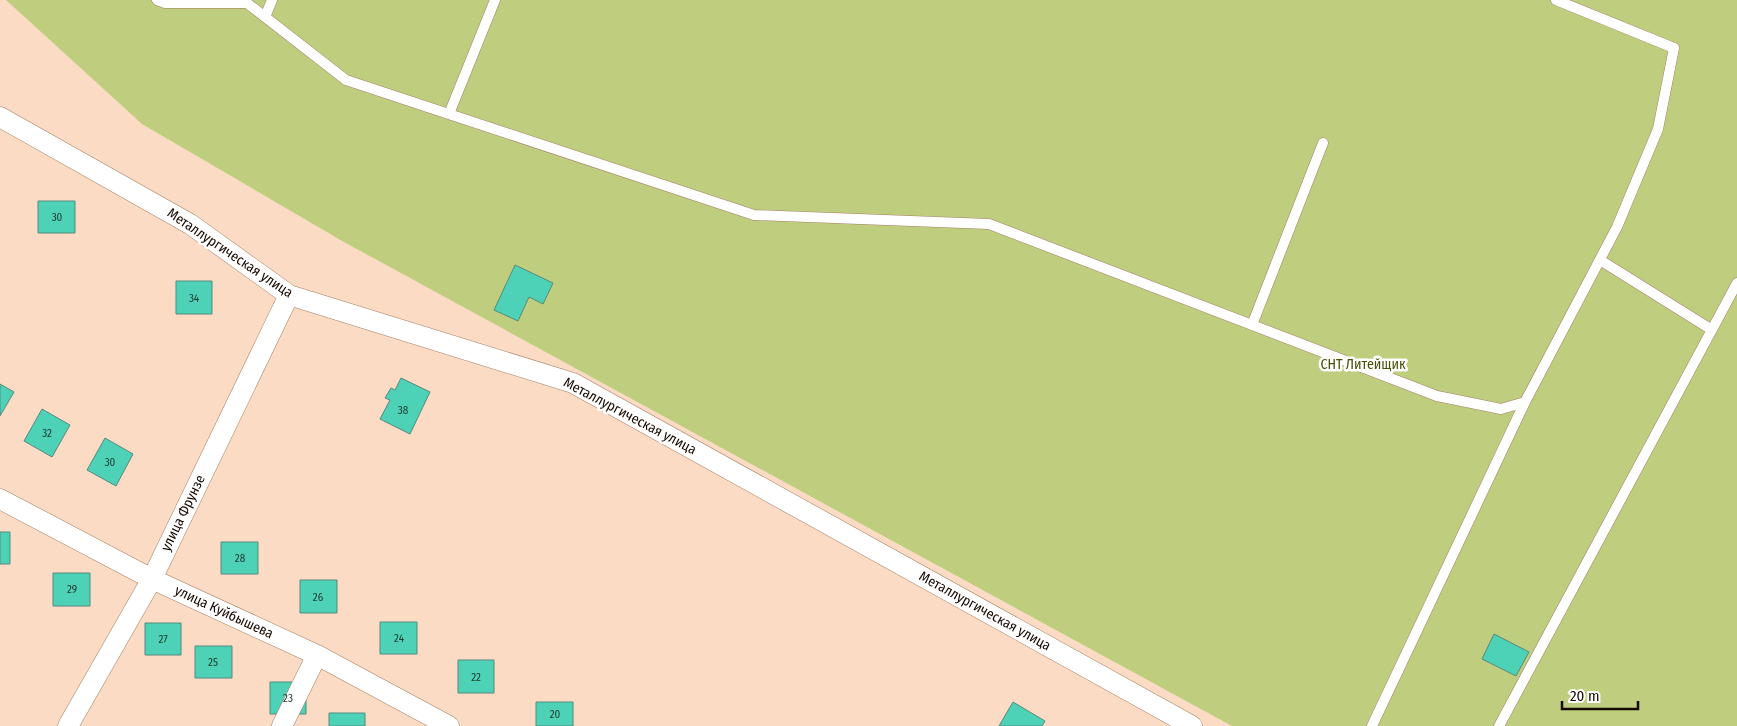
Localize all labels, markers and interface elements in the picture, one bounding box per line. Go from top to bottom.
street label: Металлургическая улица [164,205,296,301]
house number: 30 [52,211,63,224]
house number: 34 [189,292,200,305]
park label: СНТ Литейщик [1320,356,1406,373]
street label: Металлургическая улица [561,374,699,458]
house number: 38 [398,404,409,417]
house number: 32 [42,427,52,440]
house number: 30 [105,456,116,469]
street label: улица Фрунзе [157,472,209,554]
house number: 28 [235,552,246,565]
street label: Металлургическая улица [916,568,1054,654]
street label: улица Куйбышева [172,582,276,642]
house number: 29 [67,583,77,596]
house number: 26 [313,591,324,604]
house number: 24 [394,632,405,645]
house number: 27 [158,633,168,646]
house number: 25 [208,656,218,669]
house number: 22 [471,671,481,684]
scale bar [1562,678,1638,710]
text: 20 m [1570,687,1600,705]
house number: 23 [283,692,293,705]
house number: 20 [550,708,561,721]

